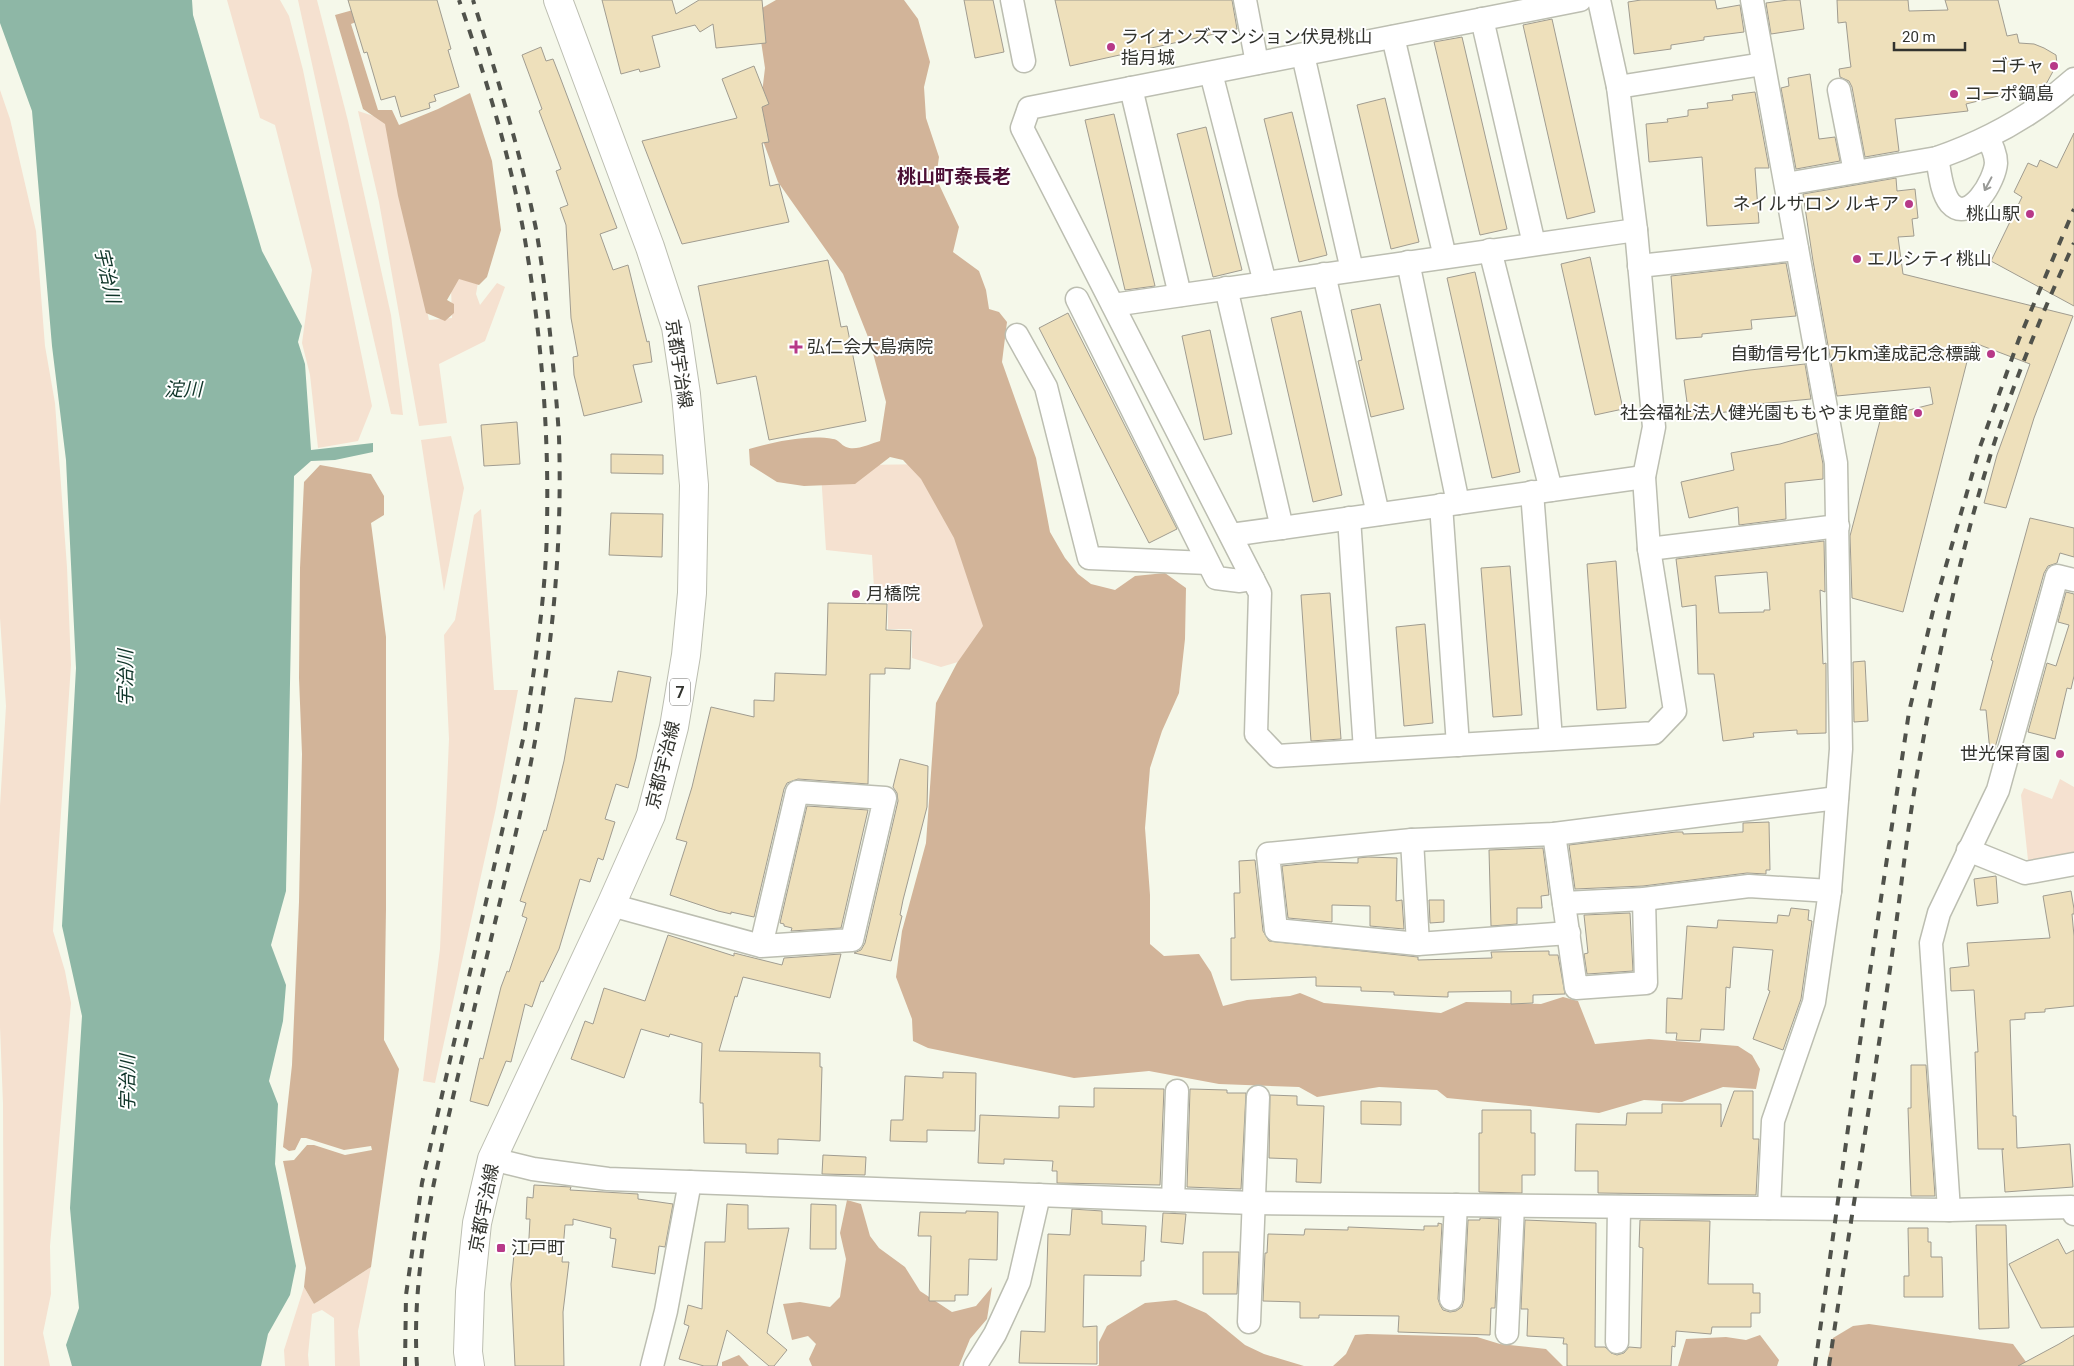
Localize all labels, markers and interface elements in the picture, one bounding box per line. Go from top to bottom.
scale bar [1894,20,1965,52]
place label: ライオンズマンション伏見桃山 指月城 [1121,26,1373,68]
text: 20 m [1902,28,1936,46]
marker: ライオンズマンション伏見桃山 指月城 [1105,41,1117,53]
place label: ゴチャ [1990,55,2044,76]
marker: ゴチャ [2048,60,2060,72]
place label: コーポ鍋島 [1964,83,2054,104]
marker: コーポ鍋島 [1948,88,1960,100]
district label: 桃山町泰長老 [897,165,1011,188]
one-way arrow [1983,176,1993,191]
place label: ネイルサロン ルキア [1733,193,1899,214]
marker: ネイルサロン ルキア [1903,198,1915,210]
place label: 桃山駅 [1966,203,2020,224]
marker: 桃山駅 [2024,208,2036,220]
water label: 宇治川 [90,245,126,307]
place label: エルシティ桃山 [1867,248,1992,269]
marker: エルシティ桃山 [1851,253,1863,265]
street label: 京都宇治線 [662,318,697,410]
place label: 弘仁会大島病院 [807,336,933,357]
marker: 弘仁会大島病院 [789,340,803,354]
place label: 自動信号化1万km達成記念標識 [1730,343,1981,364]
marker: 自動信号化1万km達成記念標識 [1985,348,1997,360]
water label: 淀川 [164,378,204,401]
place label: 社会福祉法人健光園ももやま児童館 [1620,402,1908,423]
marker: 社会福祉法人健光園ももやま児童館 [1912,407,1924,419]
place label: 月橋院 [866,583,920,604]
marker: 月橋院 [850,588,862,600]
water label: 宇治川 [114,648,137,707]
road number: 7 [670,679,690,706]
street label: 京都宇治線 [641,719,684,811]
place label: 世光保育園 [1960,743,2050,764]
marker: 世光保育園 [2054,748,2066,760]
water label: 宇治川 [116,1053,139,1112]
street label: 京都宇治線 [465,1162,502,1254]
place label: 江戸町 [511,1237,565,1258]
marker: 江戸町 [495,1242,507,1254]

